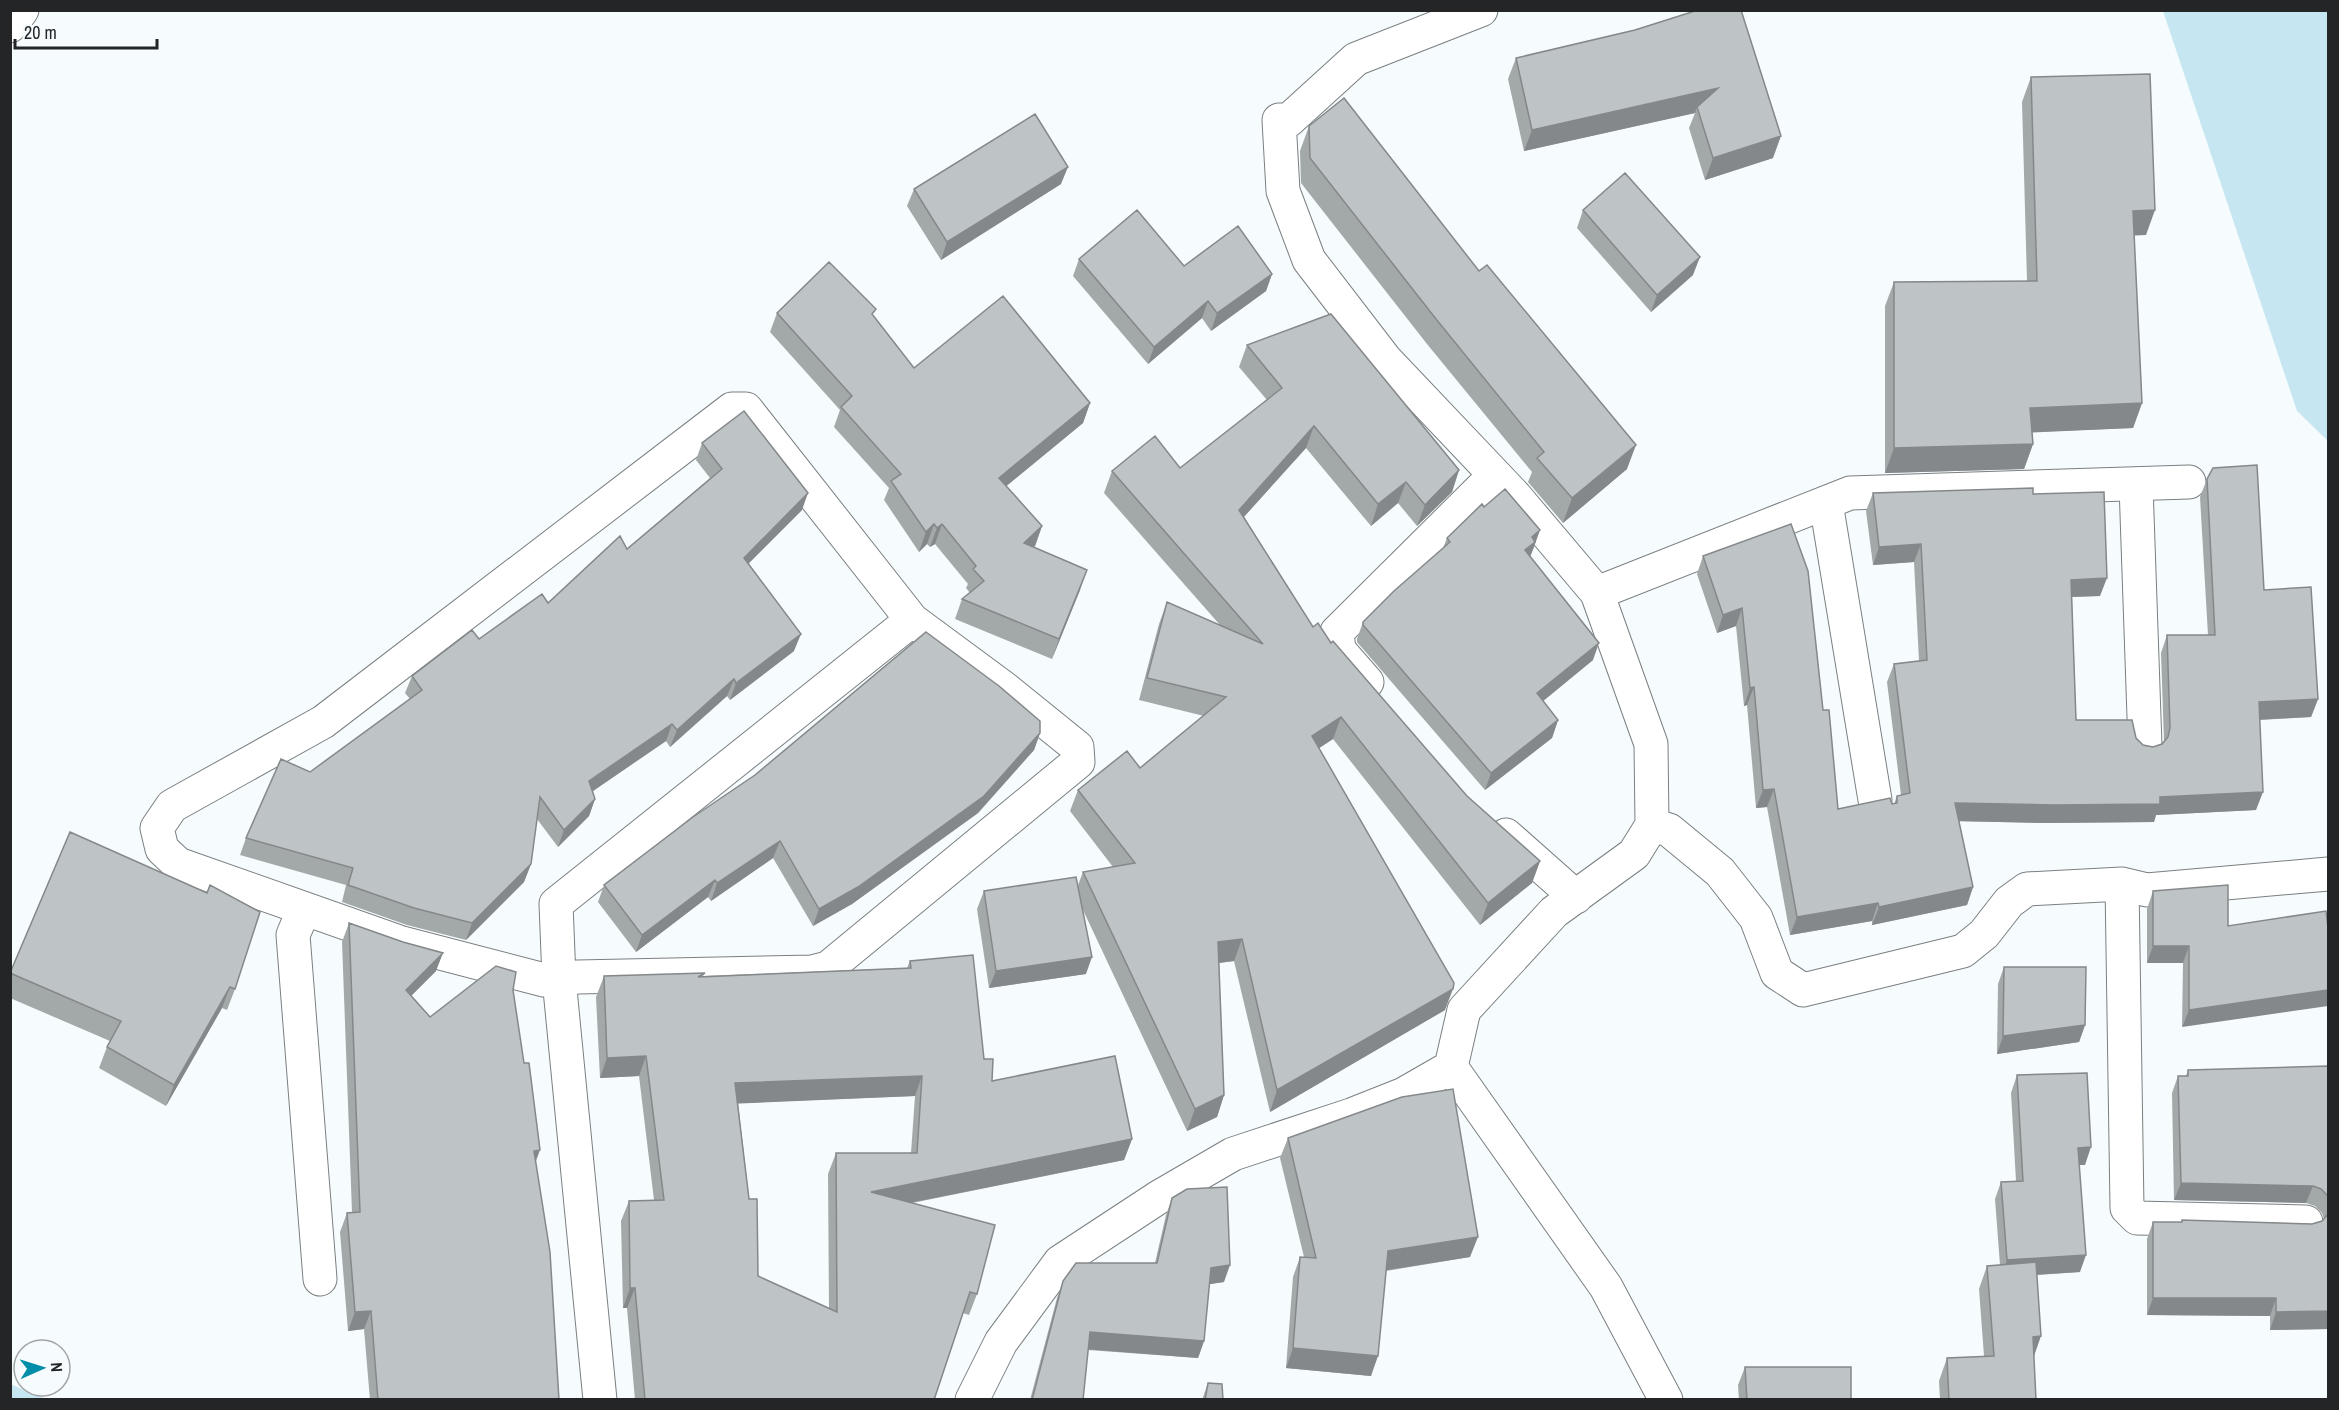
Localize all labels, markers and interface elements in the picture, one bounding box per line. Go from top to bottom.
scale bar [15,12,158,50]
text: 20 m [24,20,57,45]
north arrow [12,1338,72,1398]
text: N [46,1362,68,1373]

